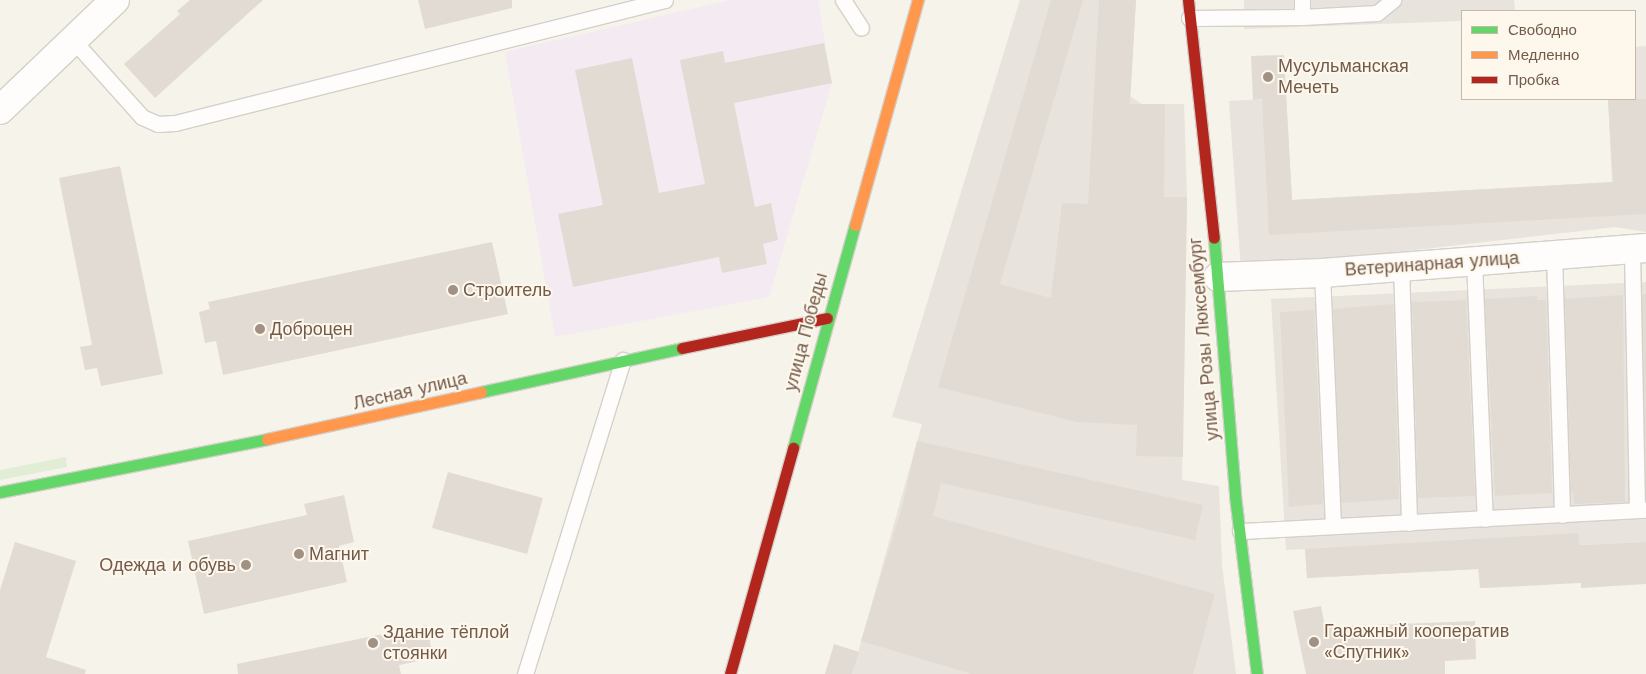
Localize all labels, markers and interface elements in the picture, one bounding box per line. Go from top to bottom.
legend [1461,10,1636,100]
text: Свободно [1508,21,1577,39]
text: Медленно [1508,46,1579,64]
place label: Мусульманская Мечеть [1278,56,1409,98]
marker: Мусульманская Мечеть [1262,71,1274,83]
text: Пробка [1508,71,1559,89]
street label: улица Розы Люксембург [1184,237,1224,441]
street label: Ветеринарная улица [1344,247,1520,281]
street label: улица Победы [780,270,832,394]
place label: Строитель [463,279,552,301]
marker: Строитель [447,284,459,296]
place label: Доброцен [270,318,353,340]
marker: Доброцен [254,323,266,335]
street label: Лесная улица [351,367,469,415]
place label: Магнит [309,543,369,565]
marker: Магнит [293,548,305,560]
place label: Одежда и обувь [99,554,236,576]
marker: Одежда и обувь [240,559,252,571]
place label: Гаражный кооператив «Спутник» [1324,621,1509,664]
place label: Здание тёплой стоянки [383,622,509,664]
marker: Гаражный кооператив «Спутник» [1308,636,1320,648]
marker: Здание тёплой стоянки [367,637,379,649]

